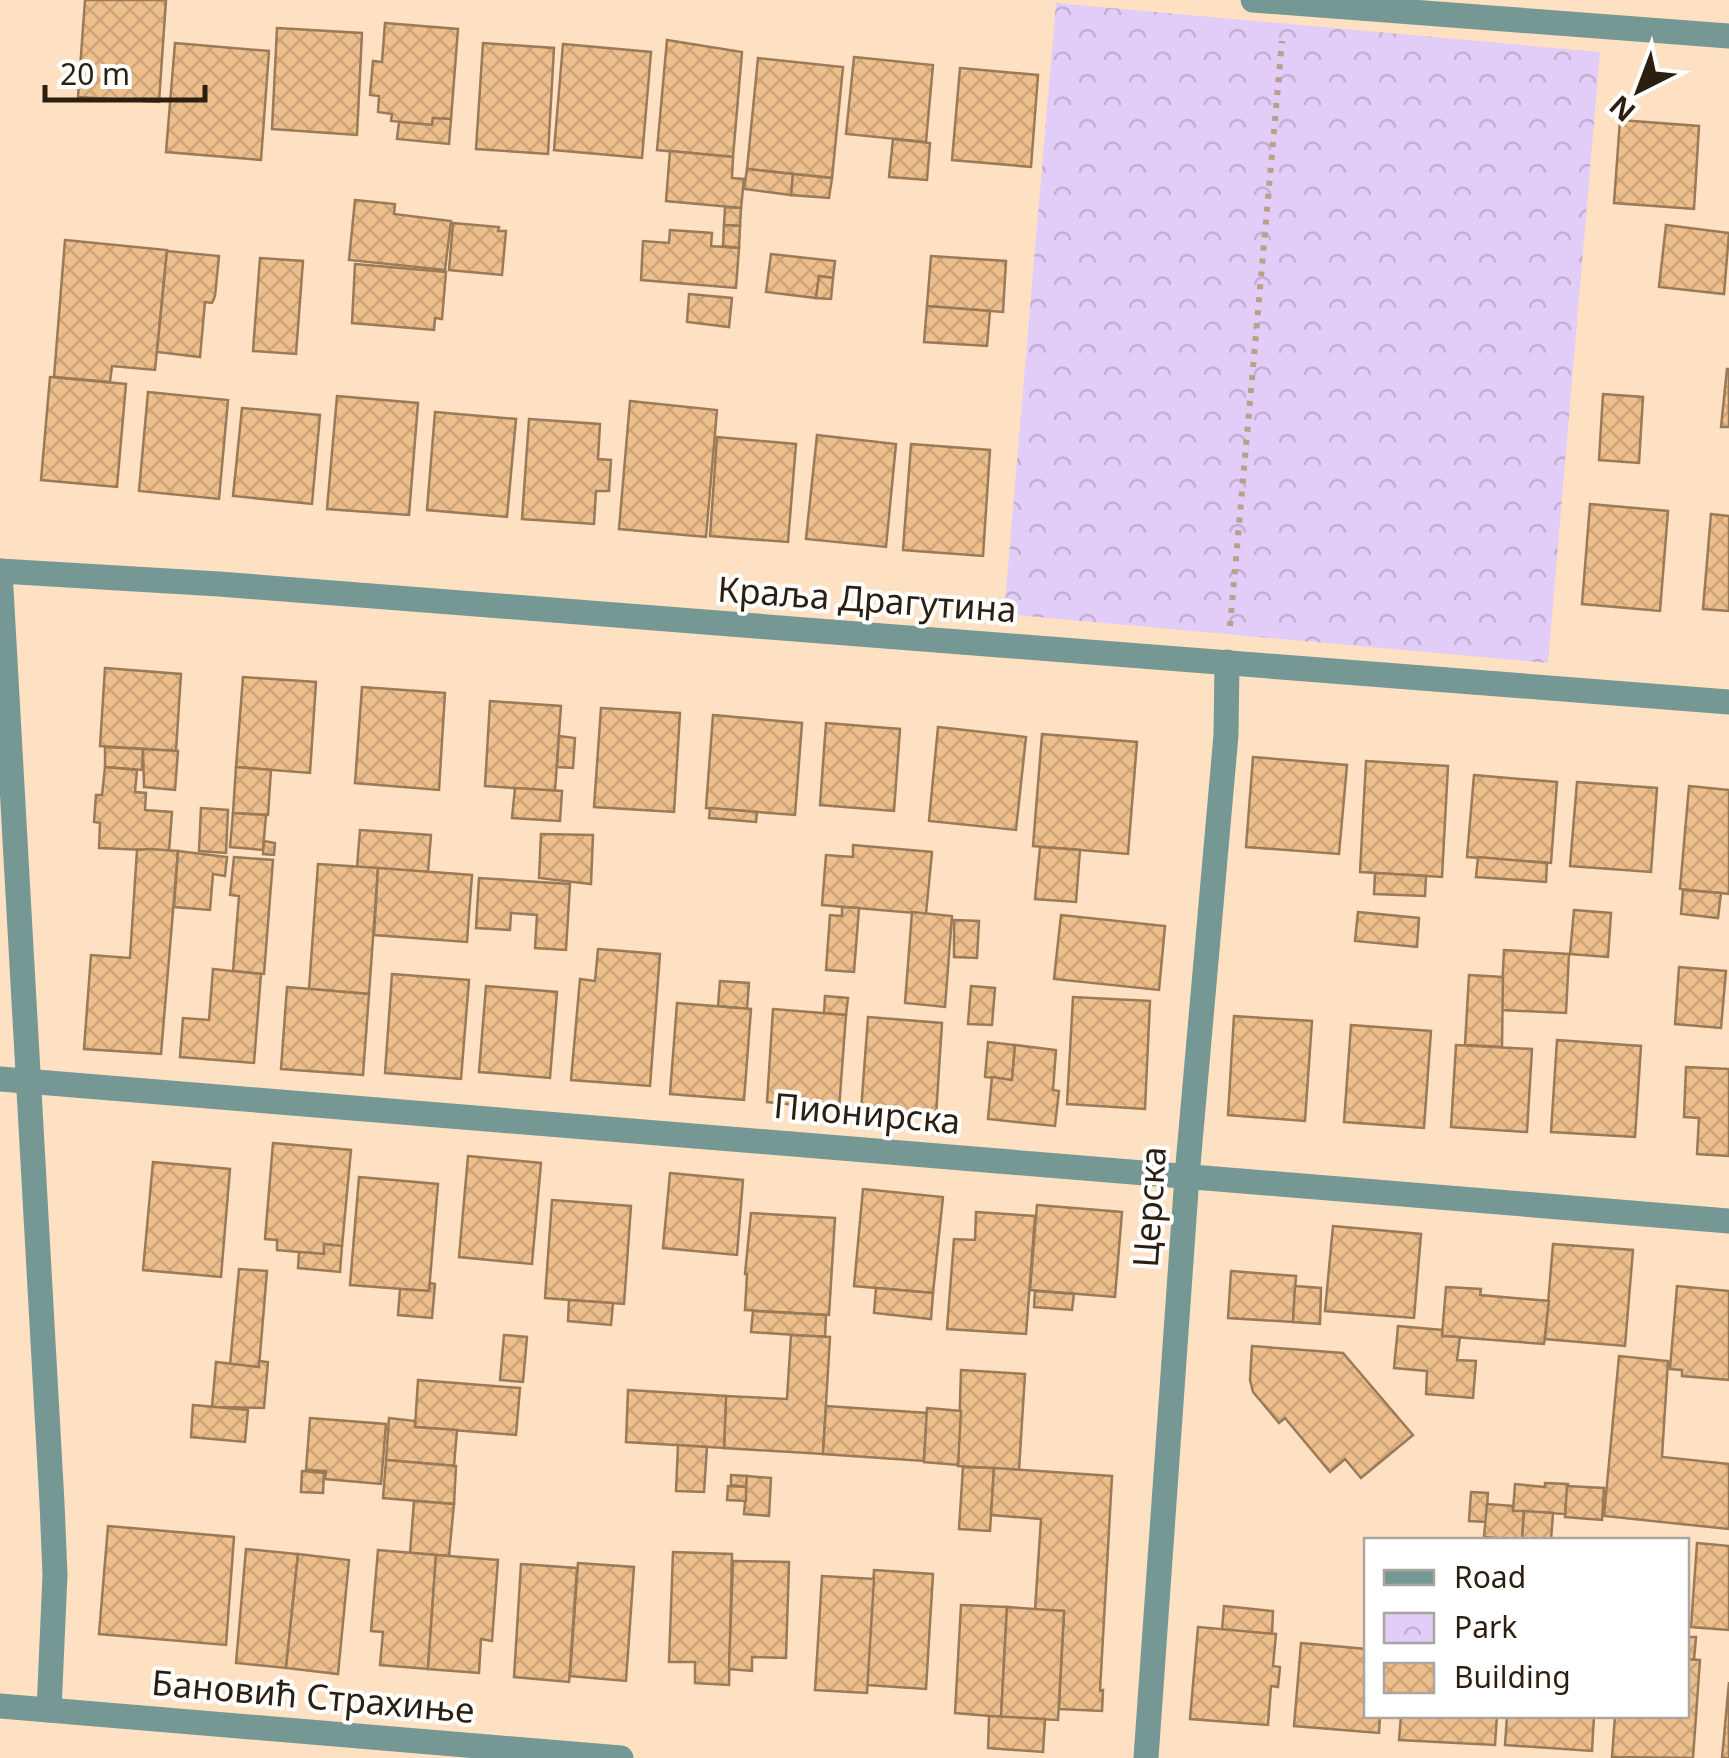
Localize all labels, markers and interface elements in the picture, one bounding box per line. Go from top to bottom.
scale bar [45,40,205,102]
north arrow [1589,40,1689,140]
text: 20 m [60,53,130,94]
text: N [1600,88,1643,131]
street label: Краља Драгутина [716,565,1018,632]
street label: Пионирска [772,1081,962,1144]
street label: Церска [1121,1145,1176,1269]
legend [1364,1538,1689,1718]
text: Road [1454,1556,1526,1597]
text: Park [1454,1606,1517,1647]
text: Building [1454,1656,1571,1697]
street label: Бановић Страхиње [150,1658,477,1733]

